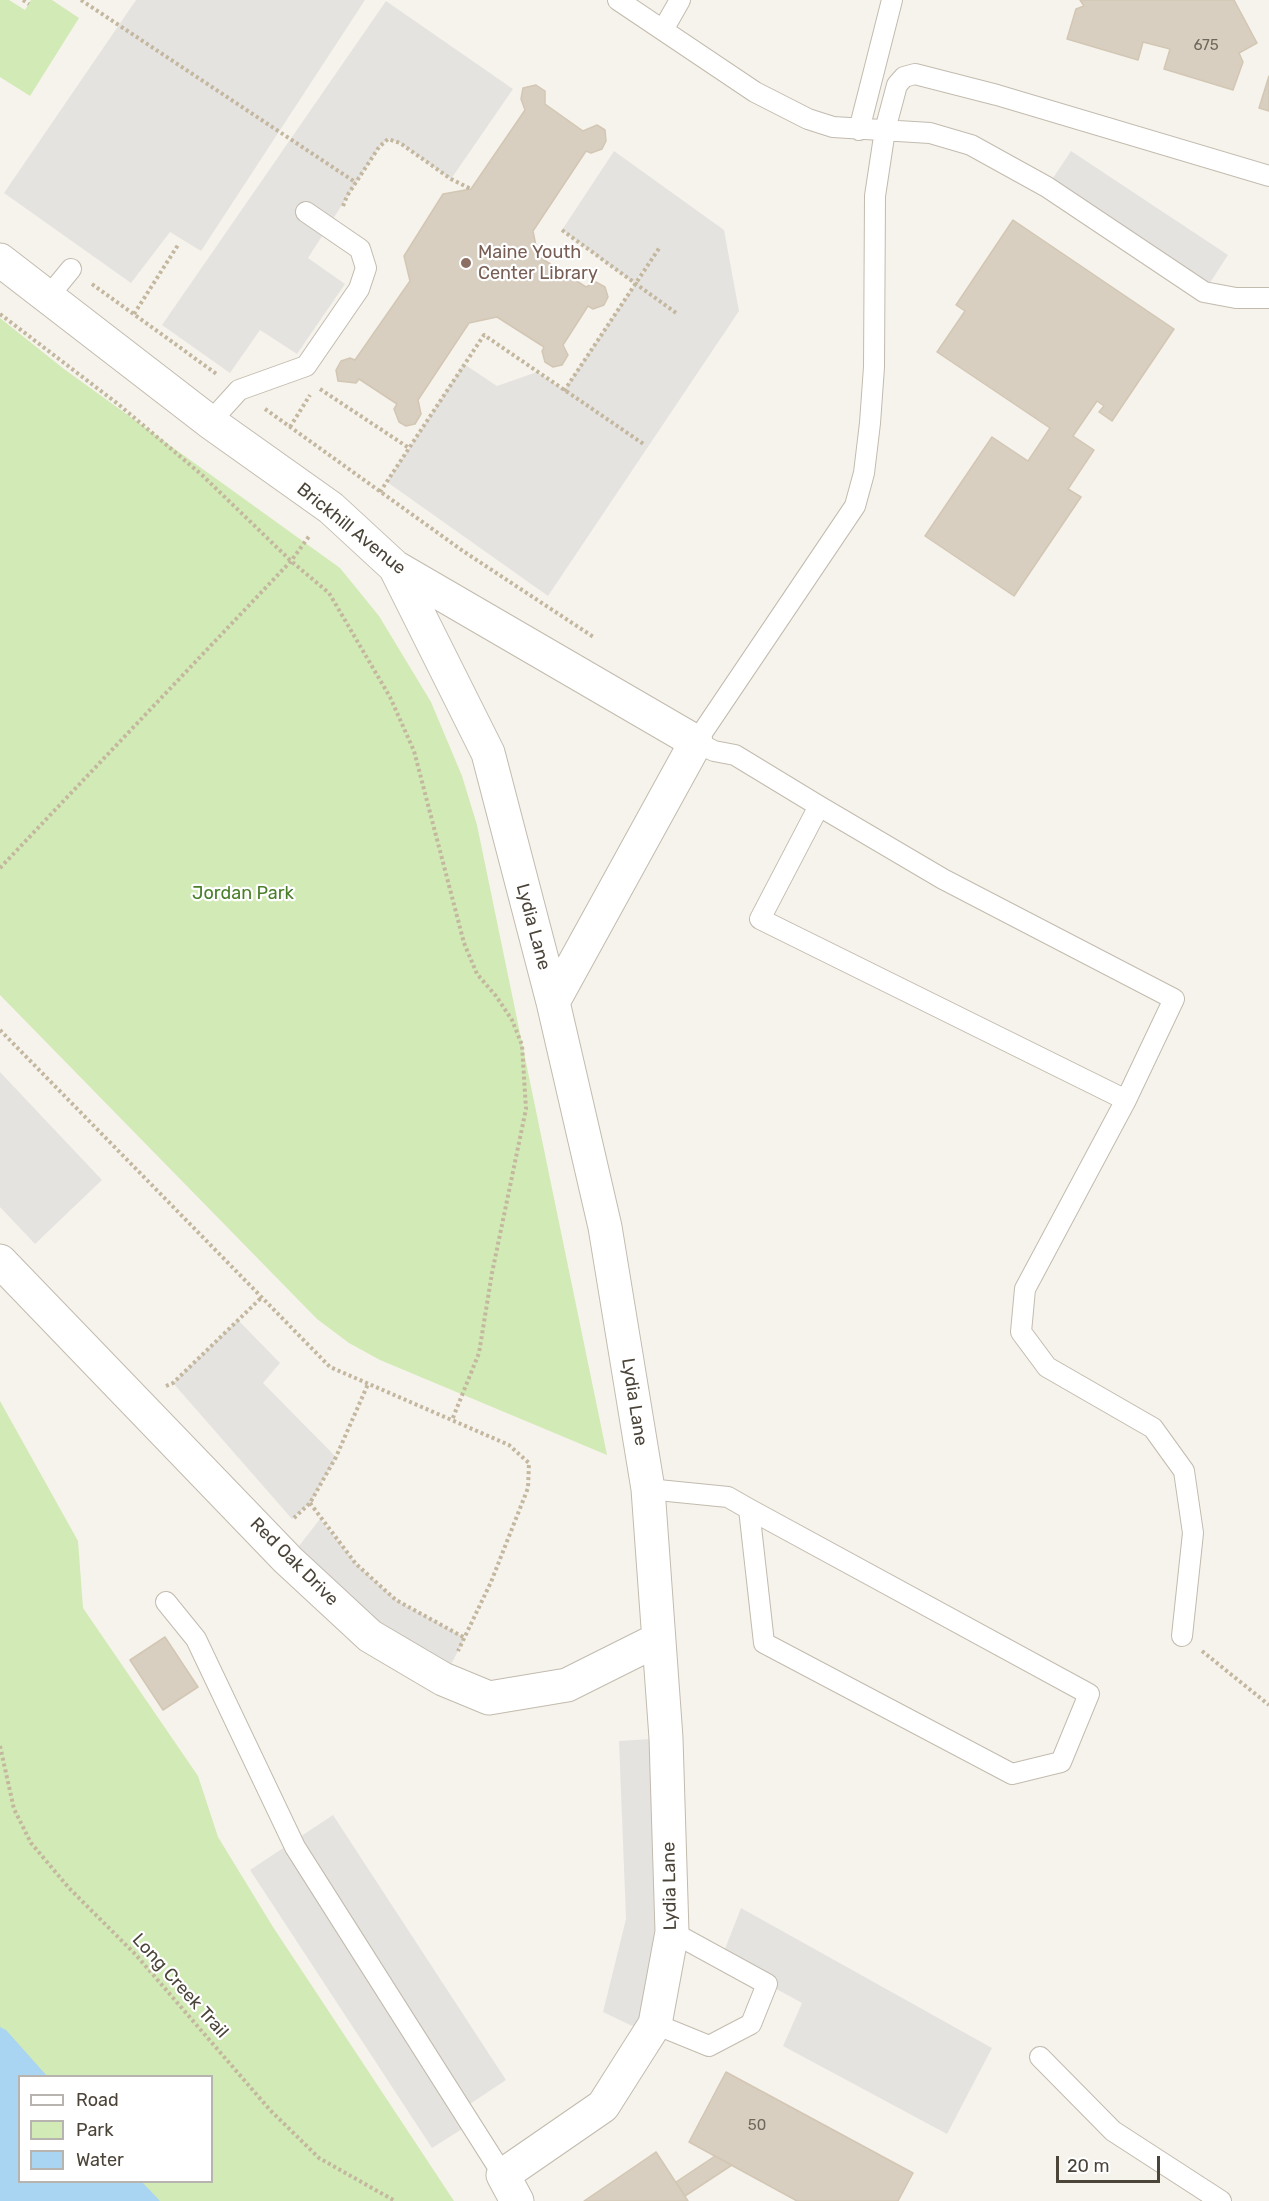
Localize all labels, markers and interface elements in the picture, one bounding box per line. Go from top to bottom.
house number: 675 [1193,37,1219,55]
place label: Maine Youth Center Library [478,242,598,284]
marker: Maine Youth Center Library [459,256,473,270]
street label: Brickhill Avenue [292,478,410,580]
street label: Lydia Lane [511,881,555,973]
park label: Jordan Park [192,883,294,905]
street label: Lydia Lane [616,1357,652,1447]
street label: Red Oak Drive [245,1513,343,1611]
street label: Lydia Lane [658,1842,682,1930]
street label: Long Creek Trail [127,1929,233,2043]
legend [18,2075,213,2183]
text: Road [76,2089,119,2111]
house number: 50 [748,2117,766,2135]
text: Park [76,2119,113,2141]
scale bar [1059,2144,1162,2182]
text: Water [76,2149,124,2171]
text: 20 m [1067,2155,1109,2177]

